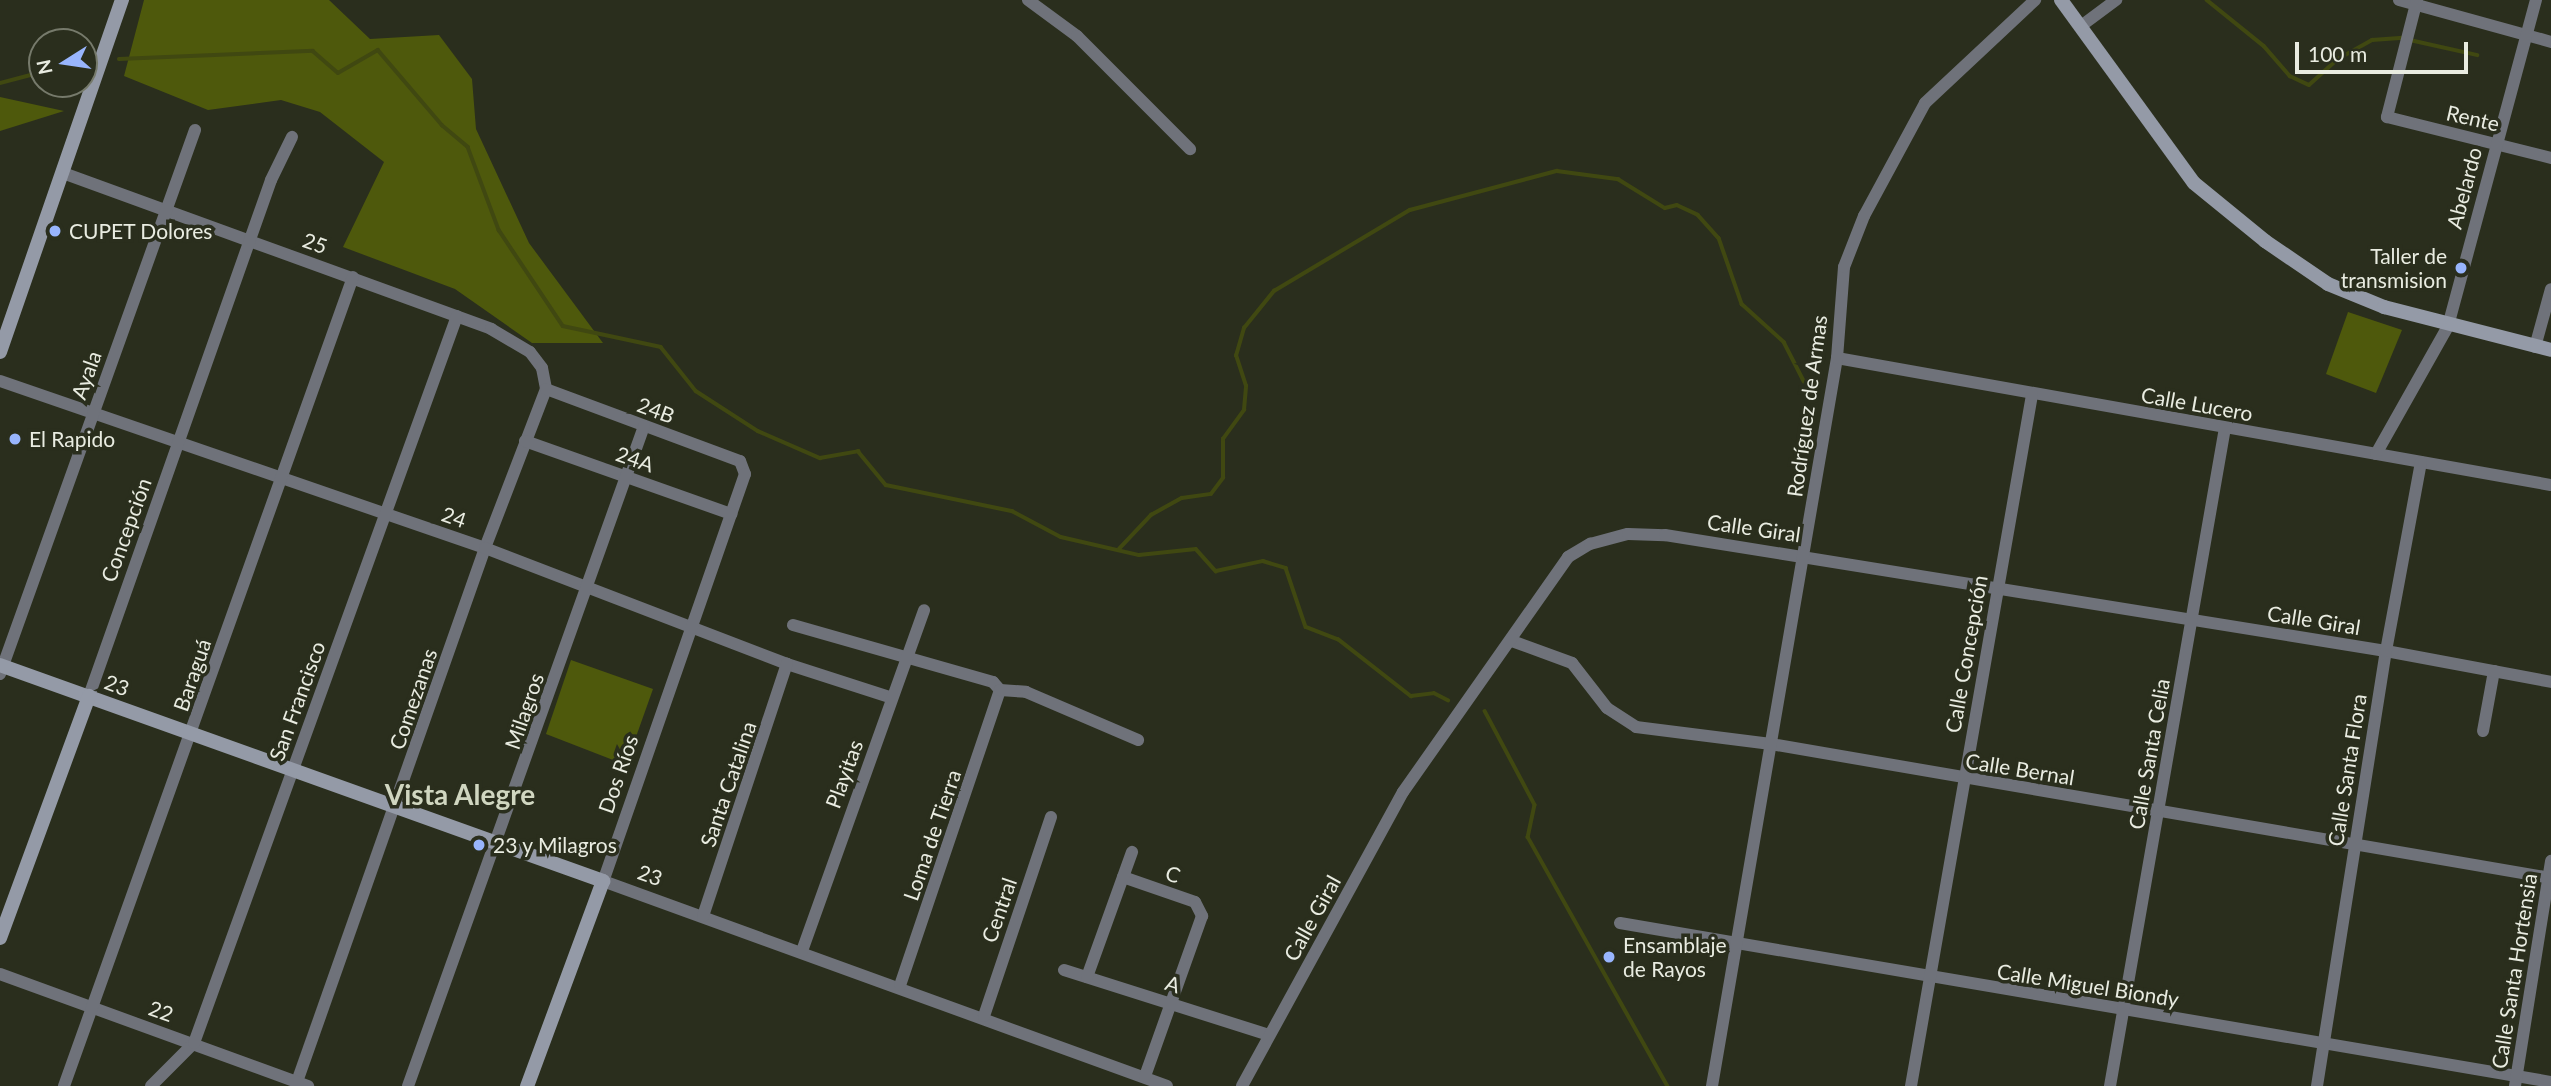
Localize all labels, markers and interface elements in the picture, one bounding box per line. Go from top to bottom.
north arrow [28,28,98,98]
scale bar [2299,28,2472,72]
text: 100 m [2308,41,2367,66]
text: N [31,58,57,77]
street label: Rente [2444,100,2502,136]
street label: Abelardo [2441,144,2487,232]
place label: CUPET Dolores [69,218,213,244]
marker: CUPET Dolores [47,223,63,239]
street label: 25 [299,227,331,259]
place label: Taller de transmision [2341,243,2447,293]
marker: Taller de transmision [2453,260,2469,276]
street label: Rodríguez de Armas [1782,313,1832,499]
street label: Ayala [66,347,106,403]
street label: Calle Lucero [2139,382,2255,426]
street label: 24B [634,392,678,428]
place label: El Rapido [29,426,115,452]
marker: El Rapido [7,431,23,447]
street label: 24A [613,441,657,477]
street label: Concepción [96,475,156,585]
street label: 24 [438,501,470,533]
street label: Calle Giral [1706,509,1802,547]
street label: Calle Concepción [1940,573,1992,735]
street label: Calle Giral [2266,600,2362,640]
street label: Baraguá [168,636,216,714]
street label: San Francisco [264,638,330,764]
street label: Comezanas [384,645,442,753]
street label: 23 [101,669,133,701]
street label: Milagros [499,670,549,752]
street label: Calle Santa Celia [2123,677,2175,831]
street label: Calle Santa Flora [2323,692,2371,848]
street label: Santa Catalina [695,718,761,850]
street label: Dos Ríos [593,731,643,817]
street label: Playitas [820,737,868,811]
street label: Calle Bernal [1964,748,2076,790]
street label: Loma de Tierra [898,766,966,904]
district label: Vista Alegre [384,777,536,811]
place label: 23 y Milagros [493,832,618,858]
marker: 23 y Milagros [471,837,487,853]
street label: 23 [634,859,666,891]
street label: C [1162,860,1184,888]
street label: Calle Giral [1278,871,1346,965]
street label: Calle Santa Hortensia [2486,871,2542,1071]
street label: Central [976,874,1022,946]
place label: Ensamblaje de Rayos [1623,932,1727,982]
marker: Ensamblaje de Rayos [1601,949,1617,965]
street label: Calle Miguel Biondy [1995,958,2181,1012]
street label: A [1162,970,1184,998]
street label: 22 [145,995,177,1027]

